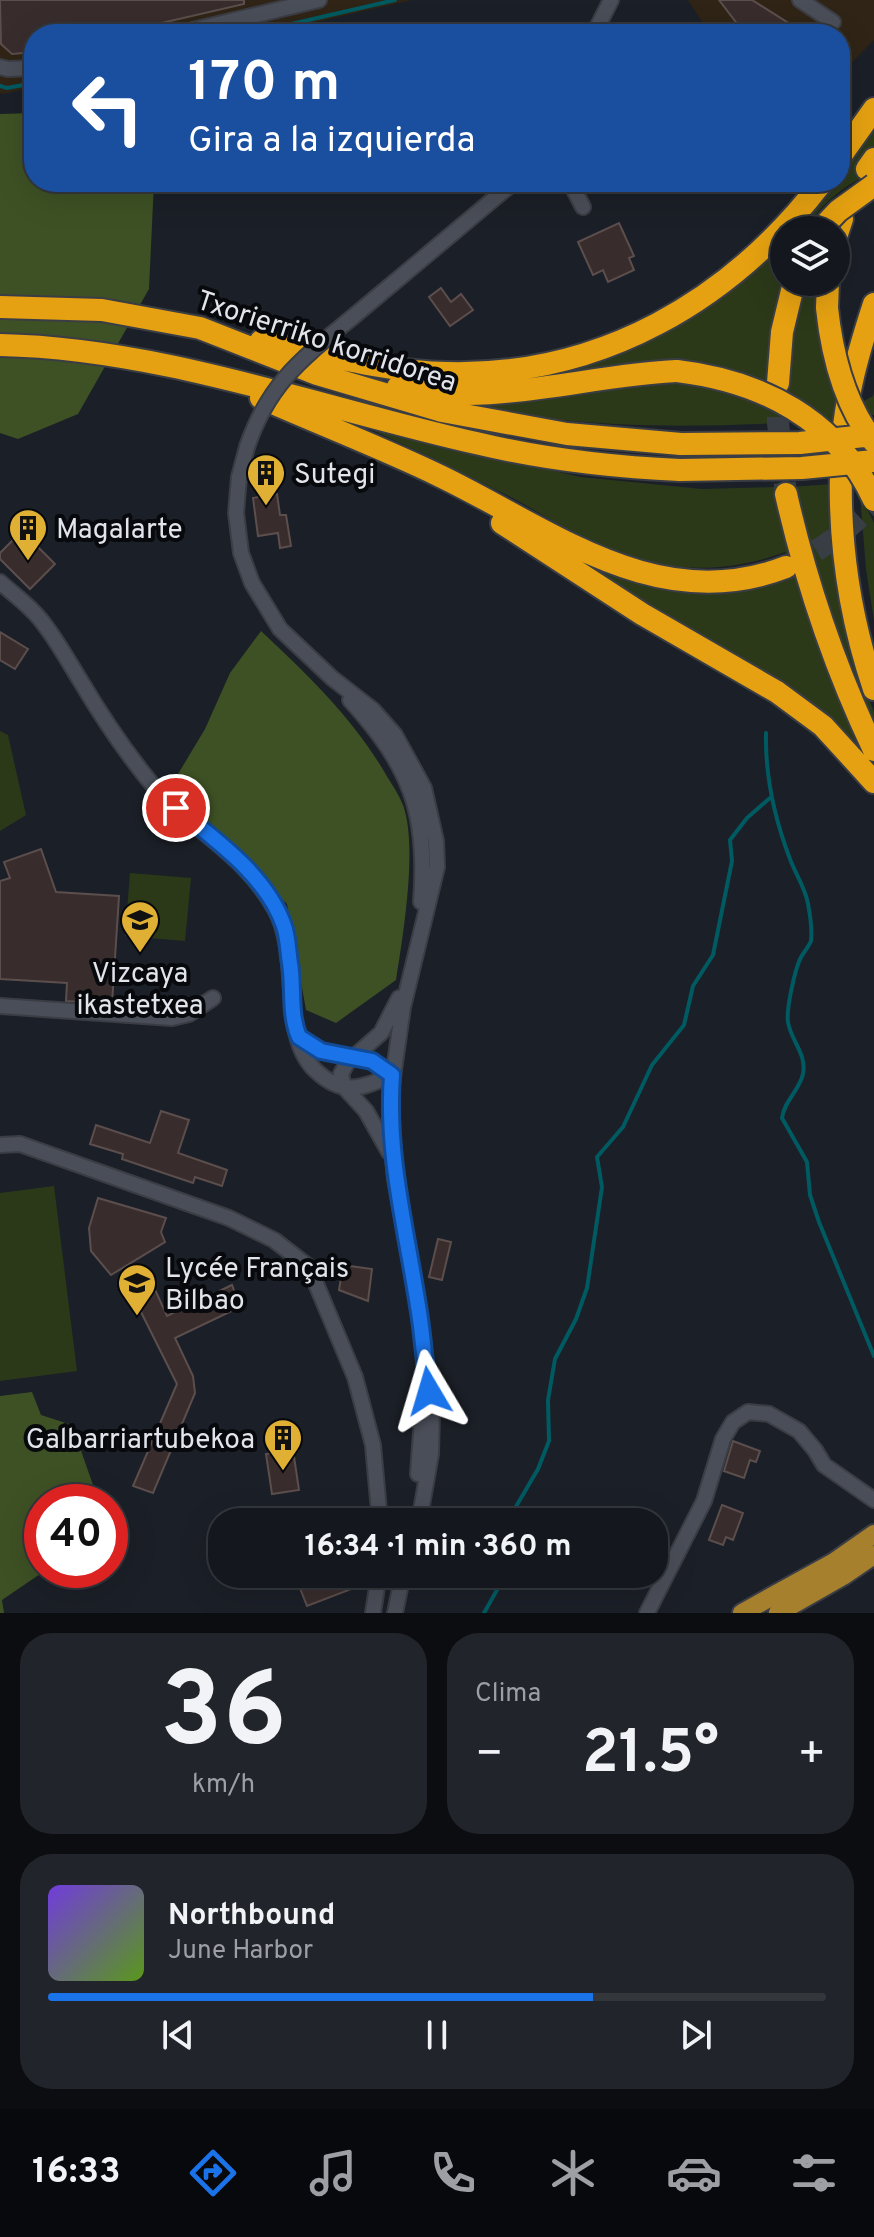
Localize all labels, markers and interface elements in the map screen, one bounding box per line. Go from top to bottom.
text: 170 m [188,50,340,120]
icon: left [56,56,160,160]
text: Gira a la izquierda [188,119,475,165]
map controls [770,216,850,296]
button: layers [770,216,850,296]
street label: Txorierriko korridorea [192,284,461,402]
building icon: Sutegi [245,452,287,507]
place label: Sutegi [294,458,375,494]
building icon: Magalarte [7,507,49,562]
place label: Magalarte [56,513,183,549]
pin [142,774,210,842]
icon: arrive [154,786,198,830]
school or university icon: Vizcaya ikastetxea [119,899,161,954]
place label: Vizcaya ikastetxea [76,957,204,1025]
place label: Lycée Français Bilbao [165,1252,349,1320]
school or university icon: Lycée Français Bilbao [116,1262,158,1317]
position arrow [387,1349,471,1433]
building icon: Galbarriartubekoa [262,1417,304,1472]
place label: Galbarriartubekoa [26,1423,255,1459]
speed limit sign: 40 [24,1484,128,1588]
text: 16:34 · 1 min · 360 m [305,1529,571,1566]
text: 36 [160,1651,287,1783]
text: Clima [475,1678,541,1711]
text: 21.5° [582,1718,719,1794]
text: − [475,1728,503,1784]
text: + [798,1728,826,1784]
text: km/h [192,1769,255,1802]
text: Northbound [168,1898,335,1935]
text: June Harbor [168,1935,313,1968]
icon: previous [156,2013,200,2057]
icon: pause [415,2013,459,2057]
icon: next [674,2013,718,2057]
icon: directions [185,2145,241,2201]
icon: music [305,2145,361,2201]
icon: phone [425,2145,481,2201]
icon: climate [545,2145,601,2201]
icon: car [666,2145,722,2201]
icon: filters [786,2145,842,2201]
text: 16:33 [32,2150,121,2196]

